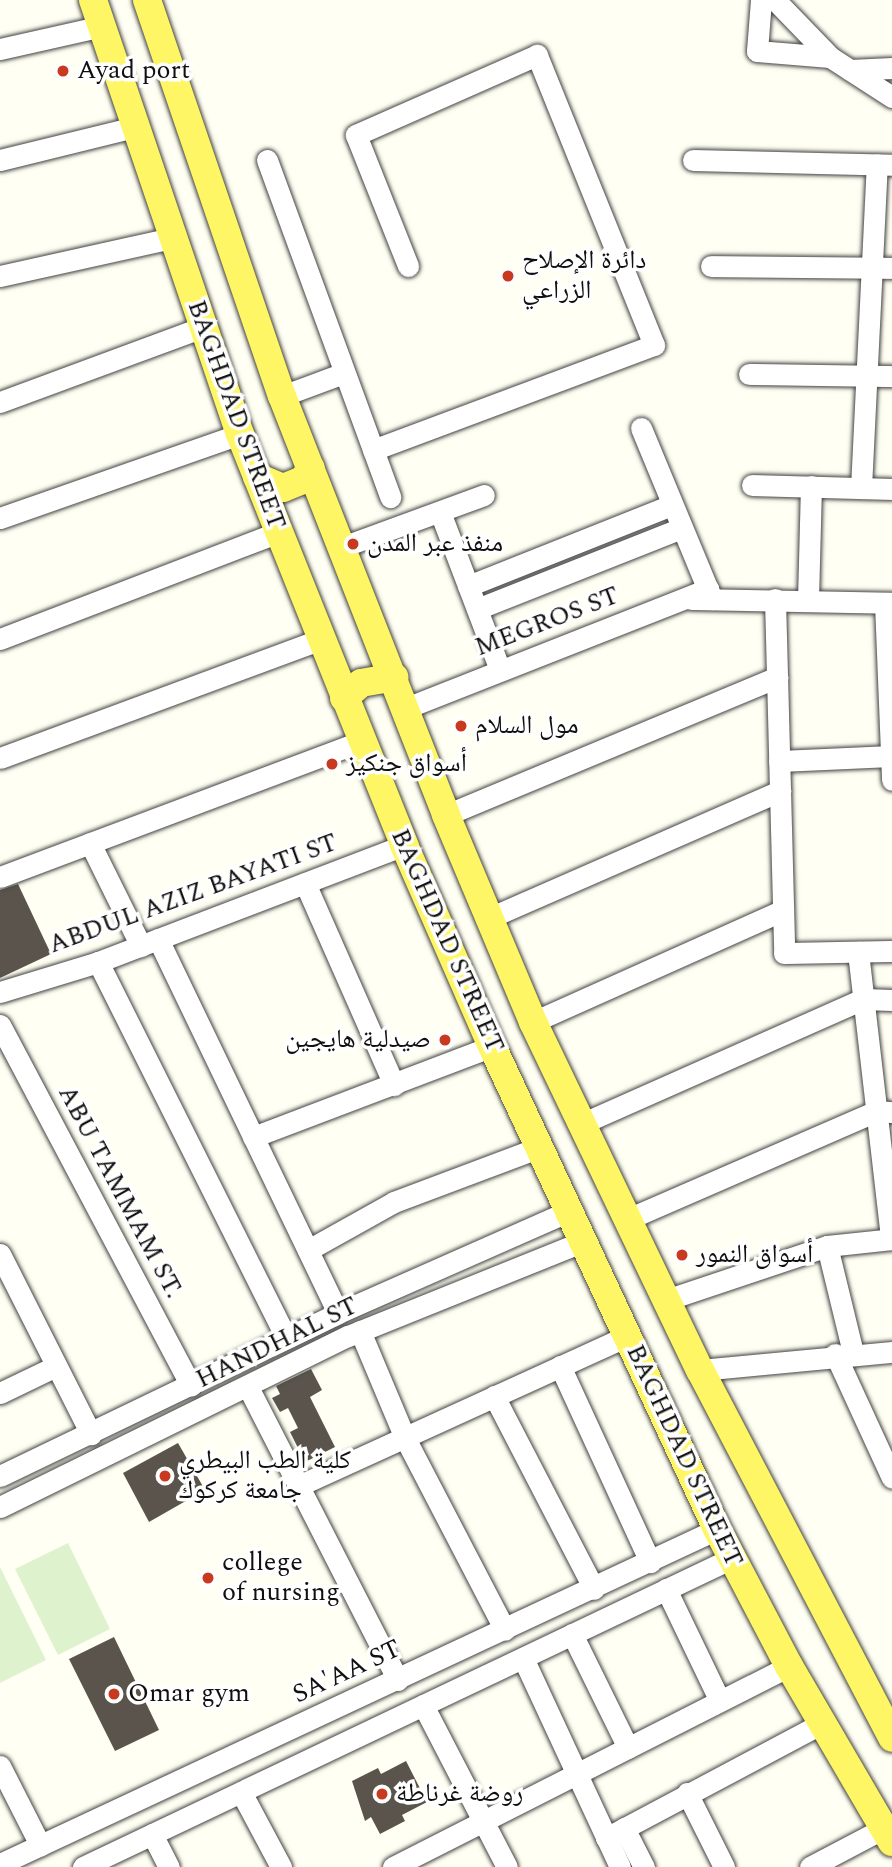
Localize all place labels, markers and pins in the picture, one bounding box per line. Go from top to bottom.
place label: Ayad port [77,55,190,87]
marker: Ayad port [55,63,71,79]
place label: دائرة الإصلاح الزراعي [522,245,646,306]
marker: دائرة الإصلاح الزراعي [500,268,516,284]
place label: منفذ عبر المدن [367,528,503,560]
marker: منفذ عبر المدن [345,536,361,552]
place label: مول السلام [475,710,579,742]
marker: مول السلام [453,718,469,734]
place label: أسواق جنكيز [346,748,467,780]
marker: أسواق جنكيز [324,756,340,772]
place label: صيدلية هايجين [285,1024,431,1056]
marker: صيدلية هايجين [437,1032,453,1048]
place label: أسواق النمور [696,1239,813,1271]
marker: أسواق النمور [674,1247,690,1263]
place label: كلية الطب البيطري جامعة كركوك [179,1445,351,1506]
marker: كلية الطب البيطري جامعة كركوك [157,1468,173,1484]
place label: college of nursing [222,1547,340,1608]
marker: college of nursing [200,1570,216,1586]
place label: Omar gym [128,1678,250,1710]
marker: Omar gym [106,1686,122,1702]
place label: روضة غرناطة [396,1778,523,1810]
marker: روضة غرناطة [374,1786,390,1802]

